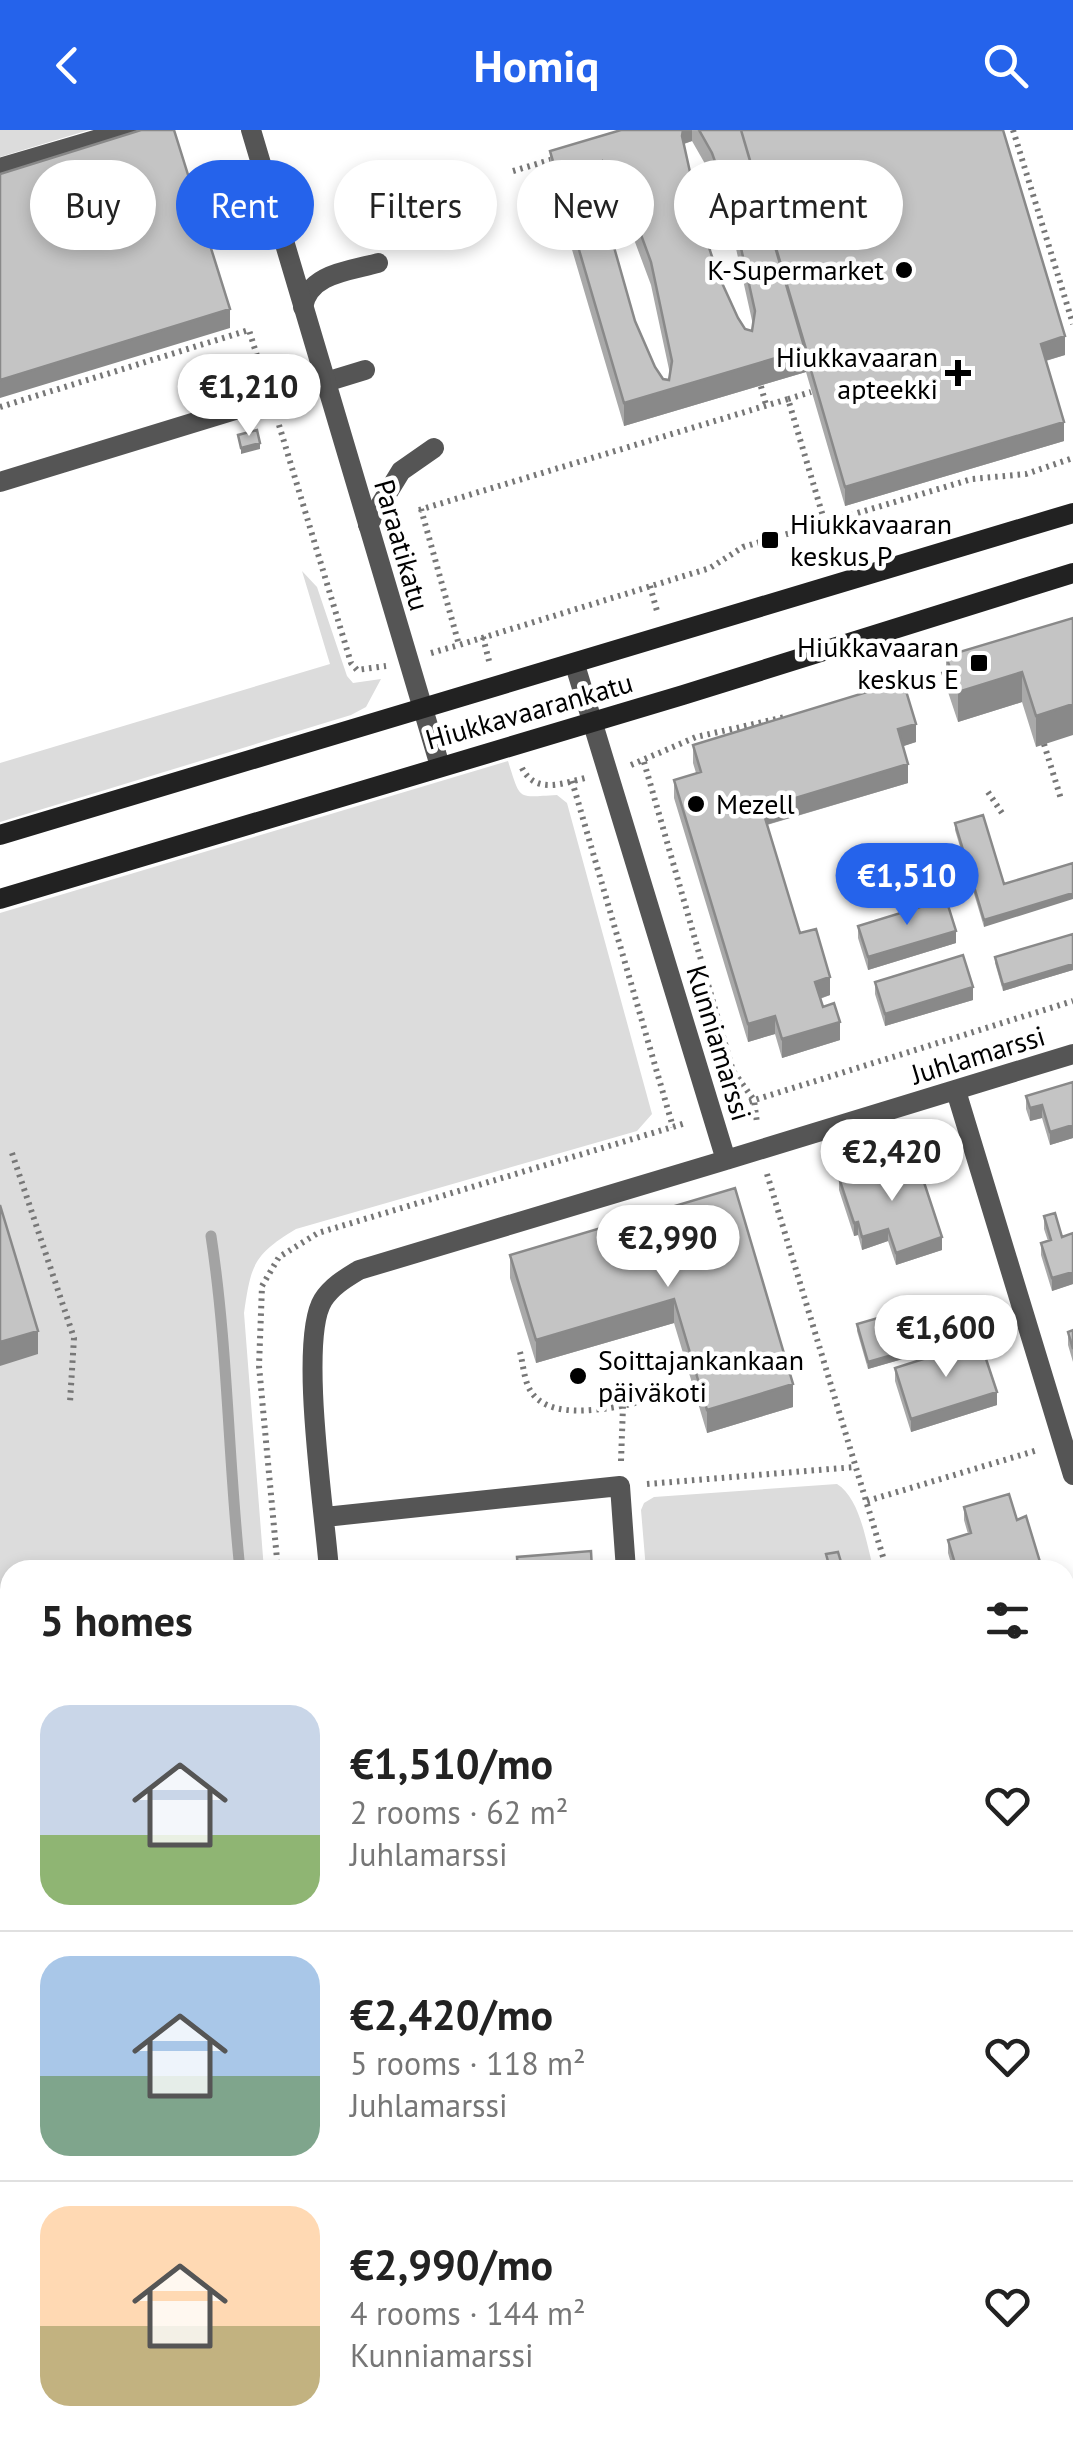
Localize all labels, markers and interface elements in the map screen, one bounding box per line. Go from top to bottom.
text: Homiq [474,36,599,94]
icon: back [40,38,95,93]
icon: search [978,38,1033,93]
chip: Buy [30,160,156,250]
chip: Rent [176,160,314,250]
chip: Filters [334,160,497,250]
chip: New [517,160,654,250]
chip: Apartment [674,160,903,250]
place label: K-Supermarket [707,251,884,288]
marker: K-Supermarket [893,259,915,281]
place label: Hiukkavaaran apteekki [776,338,938,407]
pin: €1,210 [168,354,330,439]
marker: Hiukkavaaran apteekki [947,362,969,384]
text: €1,210 [200,365,298,407]
street label: Paraatikatu [366,475,439,615]
place label: Hiukkavaaran keskus P [790,505,952,574]
marker: Hiukkavaaran keskus P [759,529,781,551]
place label: Hiukkavaaran keskus E [797,628,959,697]
marker: Hiukkavaaran keskus E [968,652,990,674]
street label: Hiukkavaarankatu [421,663,637,758]
place label: Mezell [716,785,795,822]
marker: Mezell [685,793,707,815]
pin: €1,510 [826,843,988,928]
text: €1,510 [858,854,956,896]
street label: Kunniamarssi [678,961,761,1125]
street label: Juhlamarssi [906,1017,1049,1093]
pin: €2,420 [811,1119,973,1204]
text: €2,420 [843,1130,941,1172]
pin: €2,990 [587,1205,749,1290]
text: €2,990 [619,1216,717,1258]
pin: €1,600 [865,1295,1027,1380]
text: €1,600 [897,1306,995,1348]
place label: Soittajankankaan päiväkoti [598,1341,804,1410]
marker: Soittajankankaan päiväkoti [567,1365,589,1387]
text: 5 homes [40,1593,193,1648]
icon: filters [980,1593,1035,1648]
text: €1,510/mo [350,1736,553,1791]
icon: home [120,1745,240,1865]
icon: heart [980,1778,1035,1833]
text: 2 rooms · 62 m² [350,1791,568,1833]
text: Juhlamarssi [350,1833,508,1875]
text: €2,420/mo [350,1987,553,2042]
icon: home [120,1996,240,2116]
icon: heart [980,2029,1035,2084]
text: 5 rooms · 118 m² [350,2042,586,2084]
text: Juhlamarssi [350,2084,508,2126]
text: €2,990/mo [350,2237,553,2292]
icon: home [120,2246,240,2366]
icon: heart [980,2279,1035,2334]
text: 4 rooms · 144 m² [350,2292,586,2334]
text: Kunniamarssi [350,2334,534,2376]

